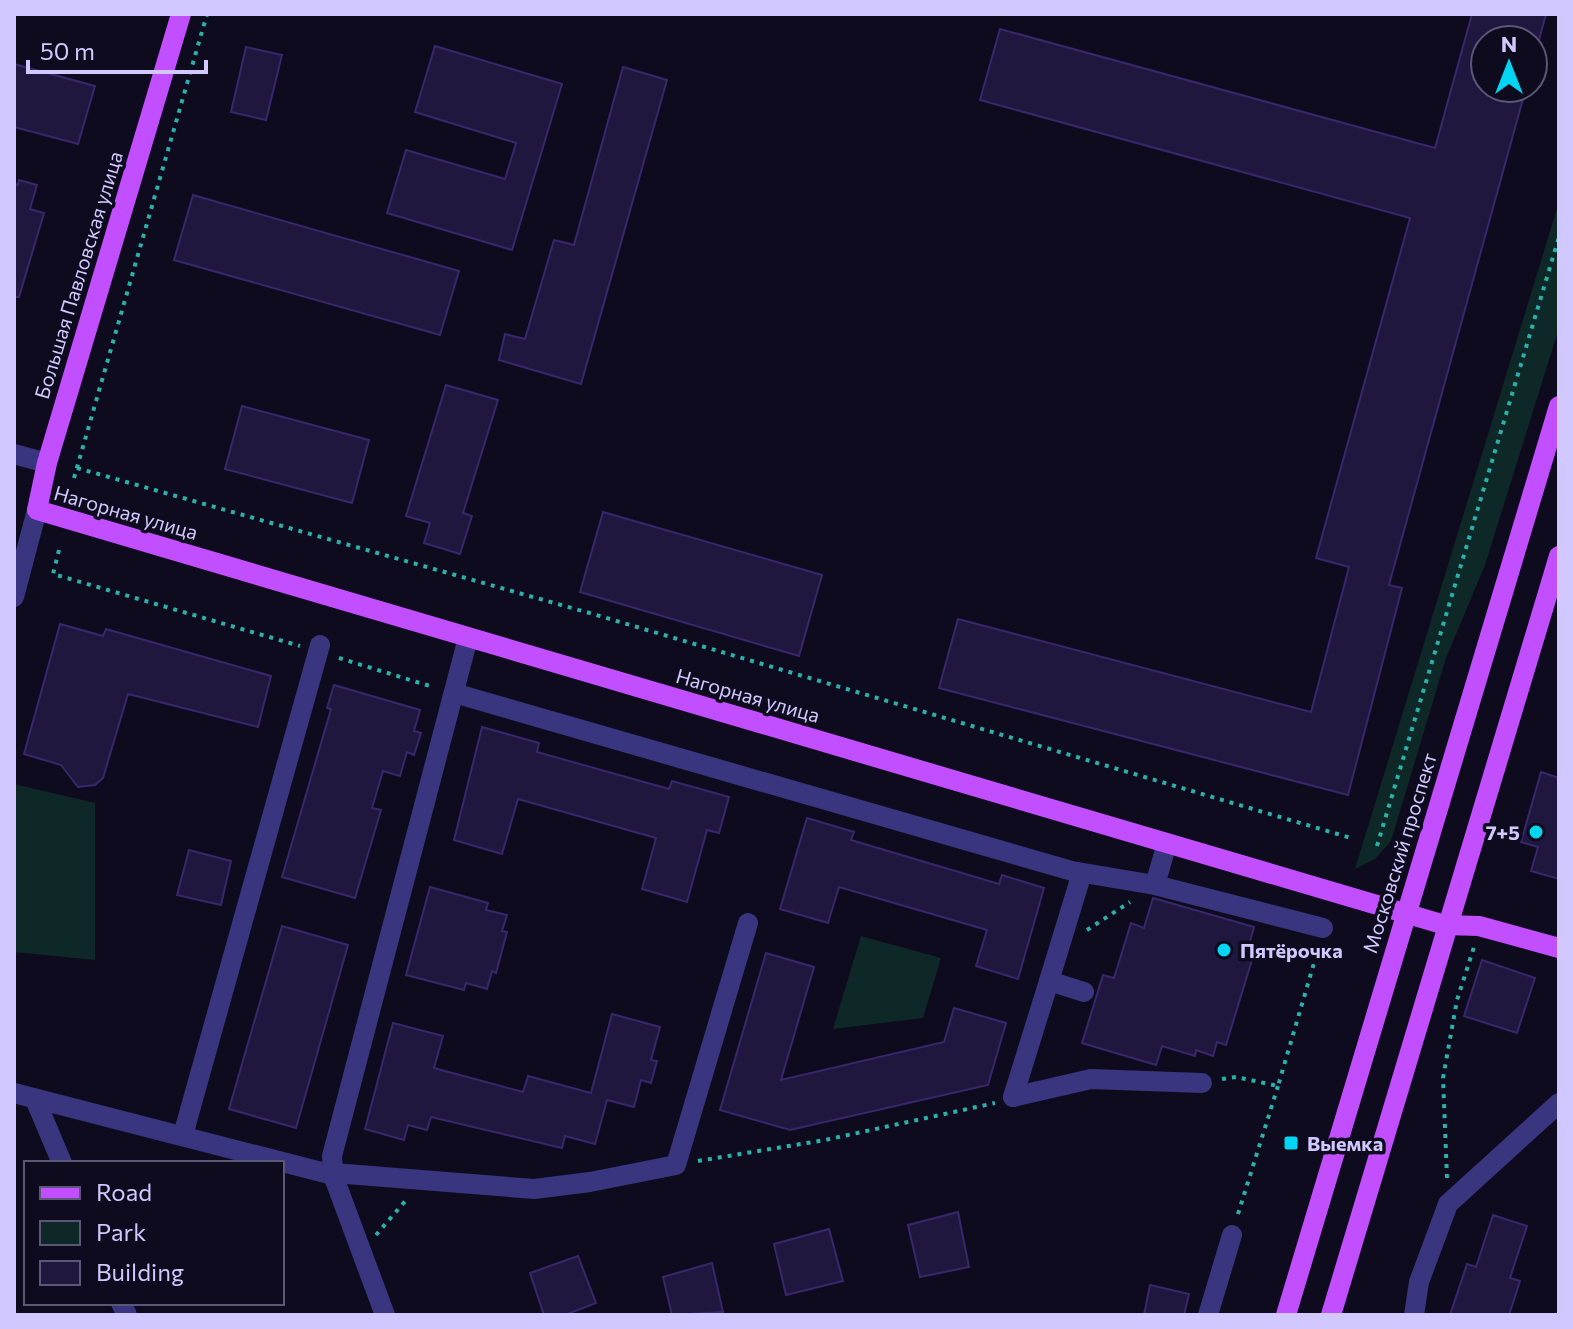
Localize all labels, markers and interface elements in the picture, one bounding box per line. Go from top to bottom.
scale bar [28,24,206,74]
north arrow [1469,24,1549,104]
text: N [1501,30,1517,57]
text: 50 m [40,36,95,65]
street label: Большая Павловская улица [29,148,127,402]
street label: Нагорная улица [51,480,201,544]
street label: Нагорная улица [673,663,823,727]
street label: Московский проспект [1357,750,1441,956]
place label: 7+5 [1486,820,1520,844]
marker: 7+5 [1527,823,1545,841]
place label: Пятёрочка [1240,938,1343,962]
marker: Пятёрочка [1215,941,1233,959]
place label: Выемка [1307,1131,1383,1155]
marker: Выемка [1282,1134,1300,1152]
legend [24,1161,284,1305]
text: Road [96,1177,152,1206]
text: Park [96,1217,146,1246]
text: Building [96,1257,184,1286]

